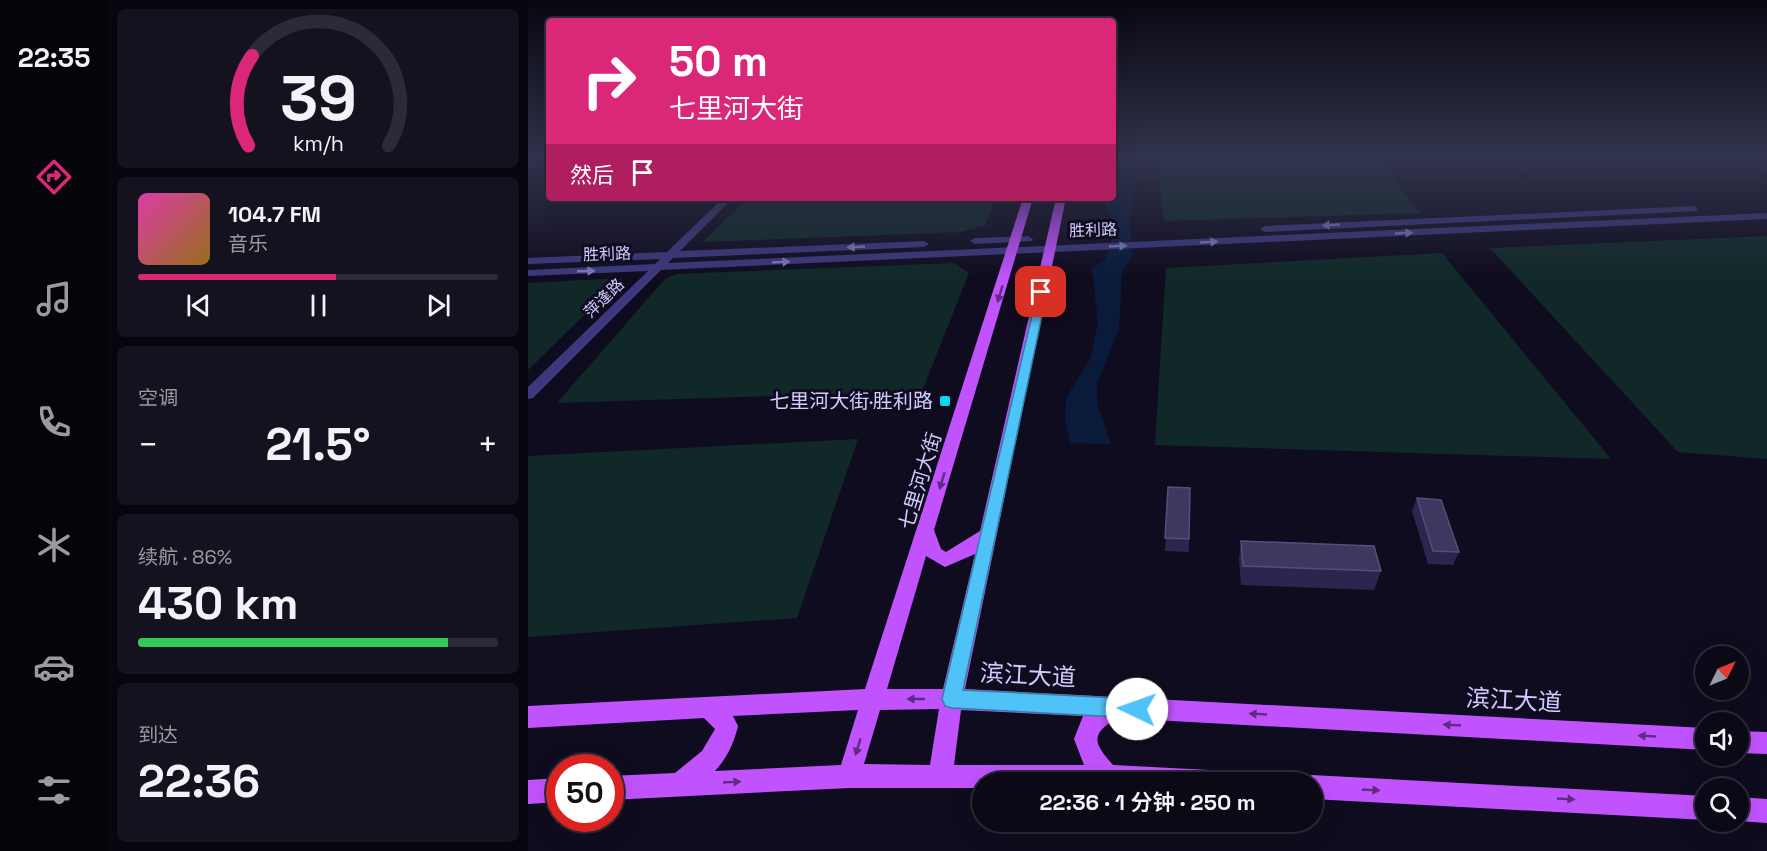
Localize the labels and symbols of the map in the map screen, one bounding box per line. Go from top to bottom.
street label: 胜利路 [1069,219,1117,241]
one-way arrow [1321,221,1340,230]
one-way arrow [1395,228,1414,237]
one-way arrow [1200,237,1219,246]
one-way arrow [1108,241,1127,250]
street label: 胜利路 [583,243,631,265]
one-way arrow [847,243,866,252]
one-way arrow [772,257,791,266]
one-way arrow [577,266,596,275]
pin [1015,266,1066,317]
street label: 萍逢路 [579,274,629,322]
one-way arrow [995,285,1004,303]
place label: 七里河大街·胜利路 [769,388,933,414]
marker: 七里河大街·胜利路 [938,394,952,408]
street label: 七里河大街 [893,429,947,533]
one-way arrow [937,472,946,490]
north arrow [1695,646,1749,700]
street label: 滨江大道 [979,657,1077,693]
position arrow [1105,677,1169,741]
street label: 滨江大道 [1465,682,1563,718]
one-way arrow [907,694,926,704]
one-way arrow [1248,710,1267,719]
one-way arrow [1443,721,1462,730]
one-way arrow [1638,732,1657,741]
one-way arrow [853,738,862,756]
speed limit sign: 50 [546,754,624,832]
one-way arrow [722,777,741,786]
one-way arrow [1361,785,1380,794]
one-way arrow [1556,795,1575,804]

